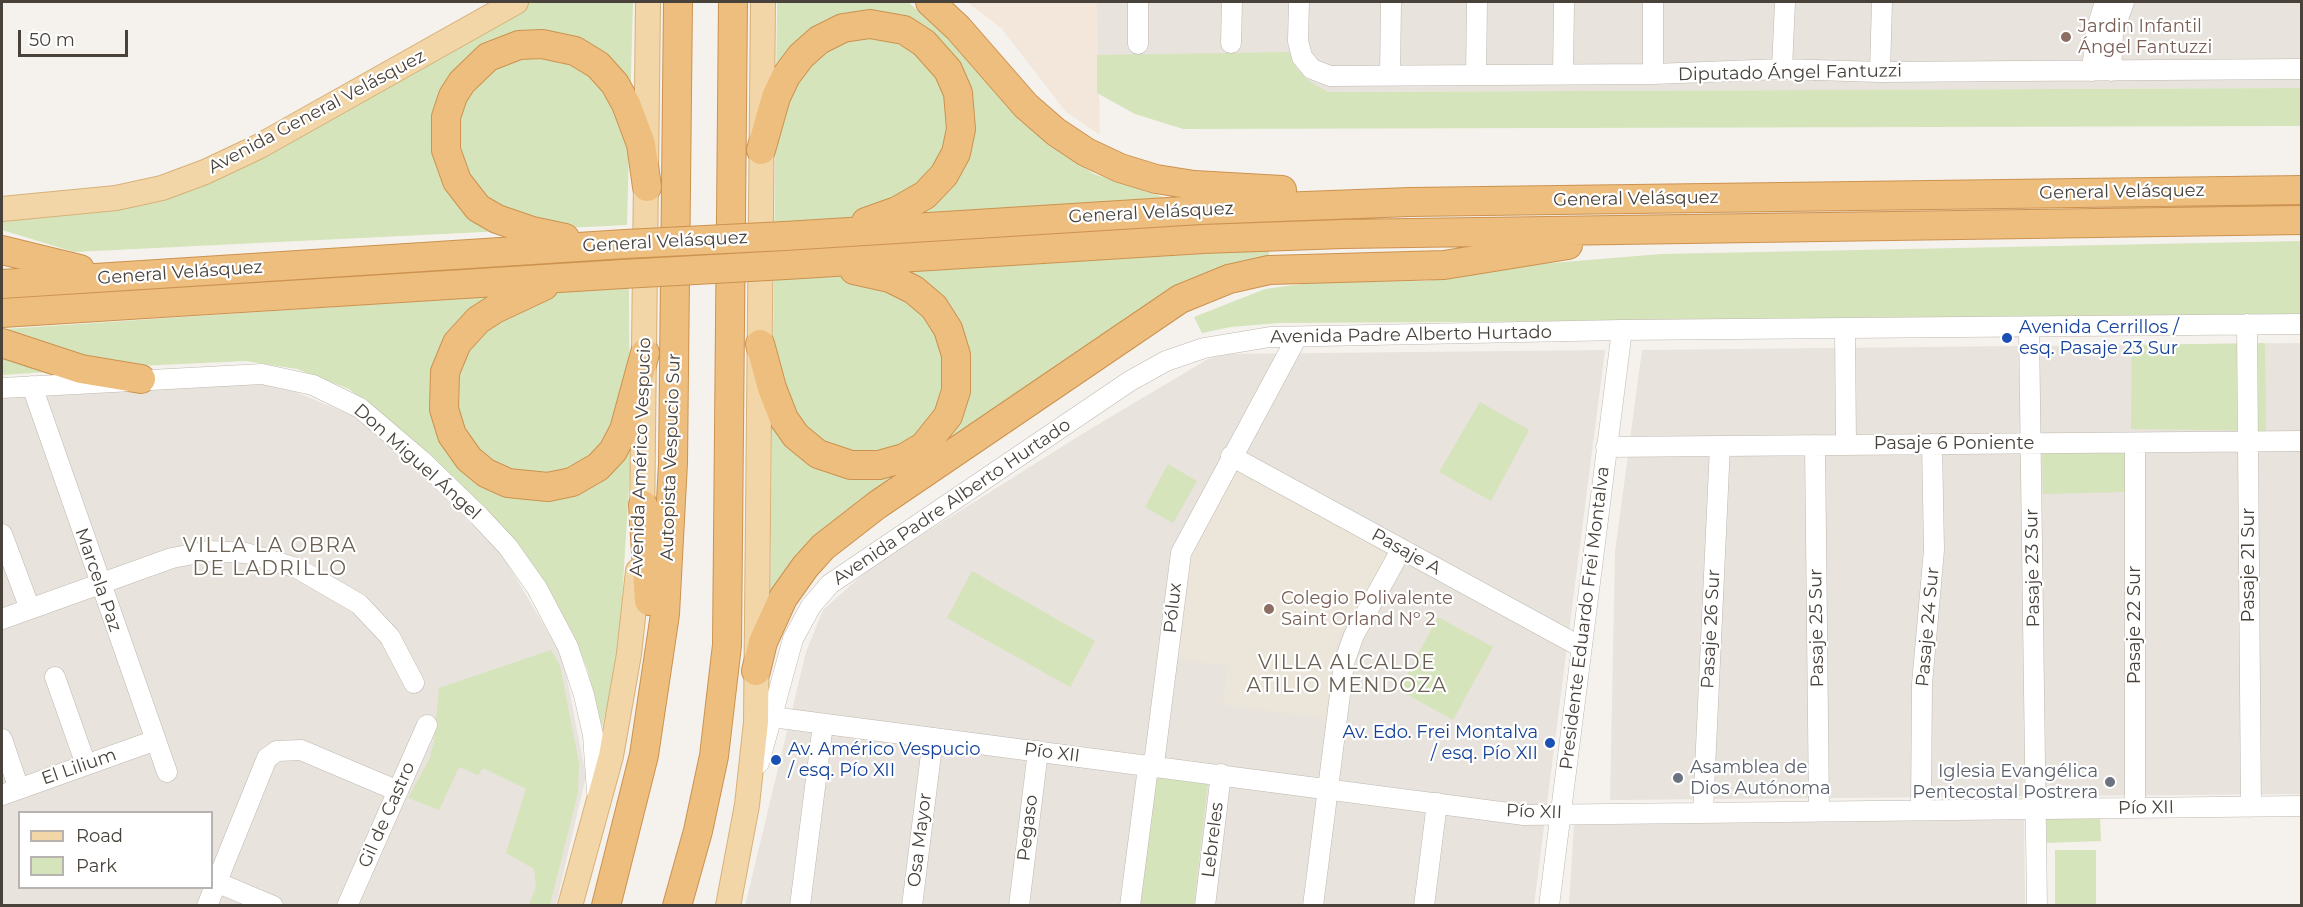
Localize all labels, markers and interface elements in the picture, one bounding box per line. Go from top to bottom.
place label: Jardin Infantil Ángel Fantuzzi [2078,16,2212,58]
scale bar [21,18,130,56]
text: 50 m [29,29,75,51]
marker: Jardin Infantil Ángel Fantuzzi [2059,30,2073,44]
street label: Avenida General Velásquez [205,45,429,179]
street label: Diputado Ángel Fantuzzi [1678,60,1902,86]
street label: General Velásquez [2039,180,2205,204]
street label: General Velásquez [1553,187,1719,211]
street label: General Velásquez [1068,198,1234,228]
street label: General Velásquez [582,227,748,257]
street label: General Velásquez [97,256,263,290]
place label: Avenida Cerrillos / esq. Pasaje 23 Sur [2019,317,2179,360]
street label: Avenida Padre Alberto Hurtado [1270,322,1552,348]
marker: Avenida Cerrillos / esq. Pasaje 23 Sur [2000,331,2014,345]
street label: Avenida Américo Vespucio [626,337,656,577]
street label: Autopista Vespucio Sur [657,353,685,561]
street label: Don Miguel Ángel [349,399,485,525]
street label: Avenida Padre Alberto Hurtado [829,414,1075,590]
street label: Pasaje 6 Poniente [1874,433,2034,455]
street label: Presidente Eduardo Frei Montalva [1556,465,1614,771]
street label: Pasaje 21 Sur [2238,507,2260,623]
street label: Pasaje 23 Sur [2021,508,2045,628]
street label: Pasaje A [1367,524,1445,580]
street label: Marcela Paz [70,525,126,635]
district label: VILLA LA OBRA DE LADRILLO [183,534,357,581]
street label: Pasaje 24 Sur [1912,566,1944,688]
street label: Pasaje 22 Sur [2124,566,2146,684]
street label: Pasaje 25 Sur [1805,568,1829,688]
street label: Pasaje 26 Sur [1697,569,1725,689]
street label: Pólux [1160,582,1186,634]
place label: Colegio Polivalente Saint Orland Nº 2 [1281,588,1453,630]
marker: Colegio Polivalente Saint Orland Nº 2 [1262,602,1276,616]
district label: VILLA ALCALDE ATILIO MENDOZA [1246,651,1448,698]
place label: Av. Edo. Frei Montalva / esq. Pío XII [1343,722,1538,764]
marker: Av. Edo. Frei Montalva / esq. Pío XII [1543,736,1557,750]
place label: Av. Américo Vespucio / esq. Pío XII [788,739,981,782]
street label: Pío XII [1023,739,1081,767]
street label: El Lilium [39,744,119,790]
marker: Av. Américo Vespucio / esq. Pío XII [769,753,783,767]
place label: Asamblea de Dios Autónoma [1690,757,1831,800]
street label: Gil de Castro [354,759,420,871]
place label: Iglesia Evangélica Pentecostal Postrera [1912,761,2098,804]
marker: Asamblea de Dios Autónoma [1671,771,1685,785]
marker: Iglesia Evangélica Pentecostal Postrera [2103,775,2117,789]
street label: Osa Mayor [904,792,936,888]
street label: Pegaso [1013,794,1043,862]
street label: Pío XII [2118,797,2174,819]
street label: Pío XII [1506,800,1562,824]
street label: Lebreles [1198,801,1228,879]
legend [18,811,213,889]
text: Road [76,825,123,847]
text: Park [76,855,117,877]

